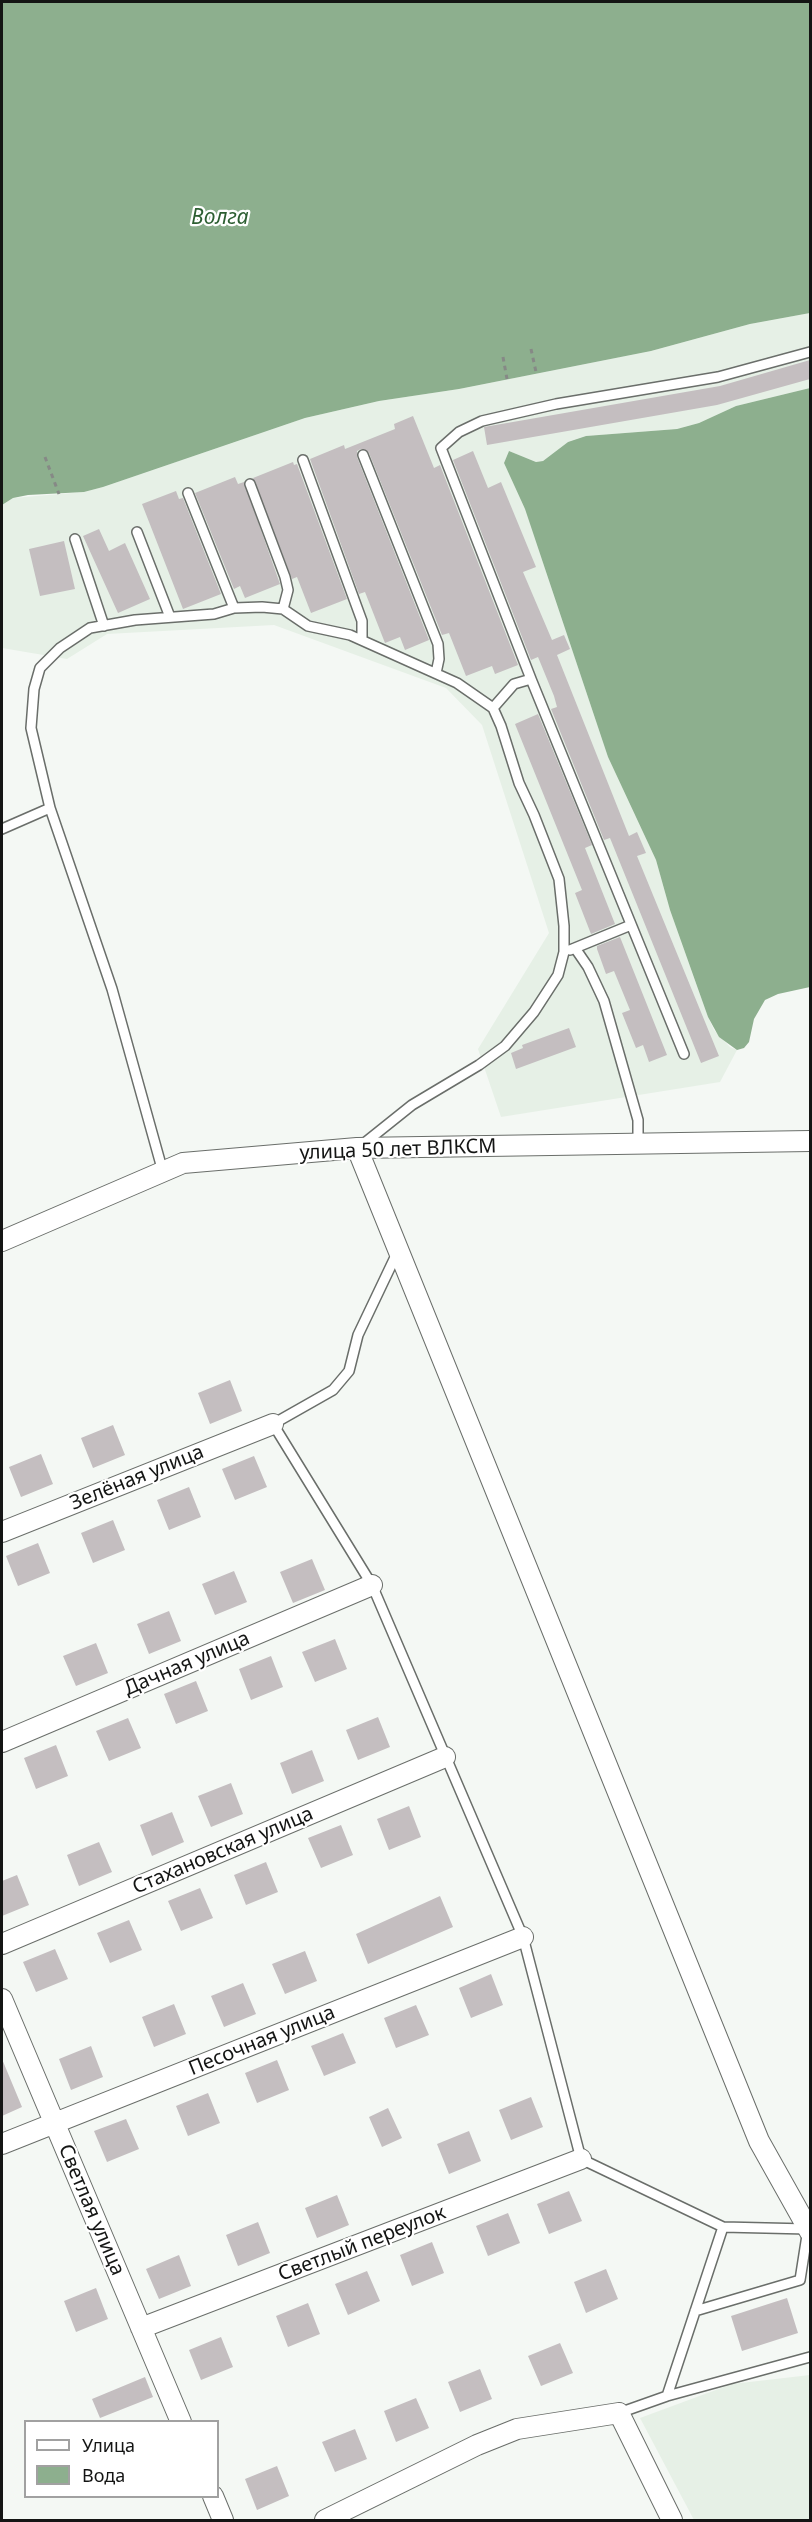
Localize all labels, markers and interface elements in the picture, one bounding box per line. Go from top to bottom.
water label: Волга [191,205,249,231]
street label: улица 50 лет ВЛКСМ [299,1135,497,1165]
street label: Зелёная улица [67,1440,207,1516]
street label: Дачная улица [120,1627,254,1701]
street label: Стахановская улица [129,1802,317,1900]
street label: Песочная улица [185,2001,339,2081]
street label: Светлая улица [53,2141,129,2279]
street label: Светлый переулок [275,2201,449,2287]
legend [24,2420,219,2498]
text: Улица [82,2433,135,2457]
text: Вода [82,2463,125,2487]

